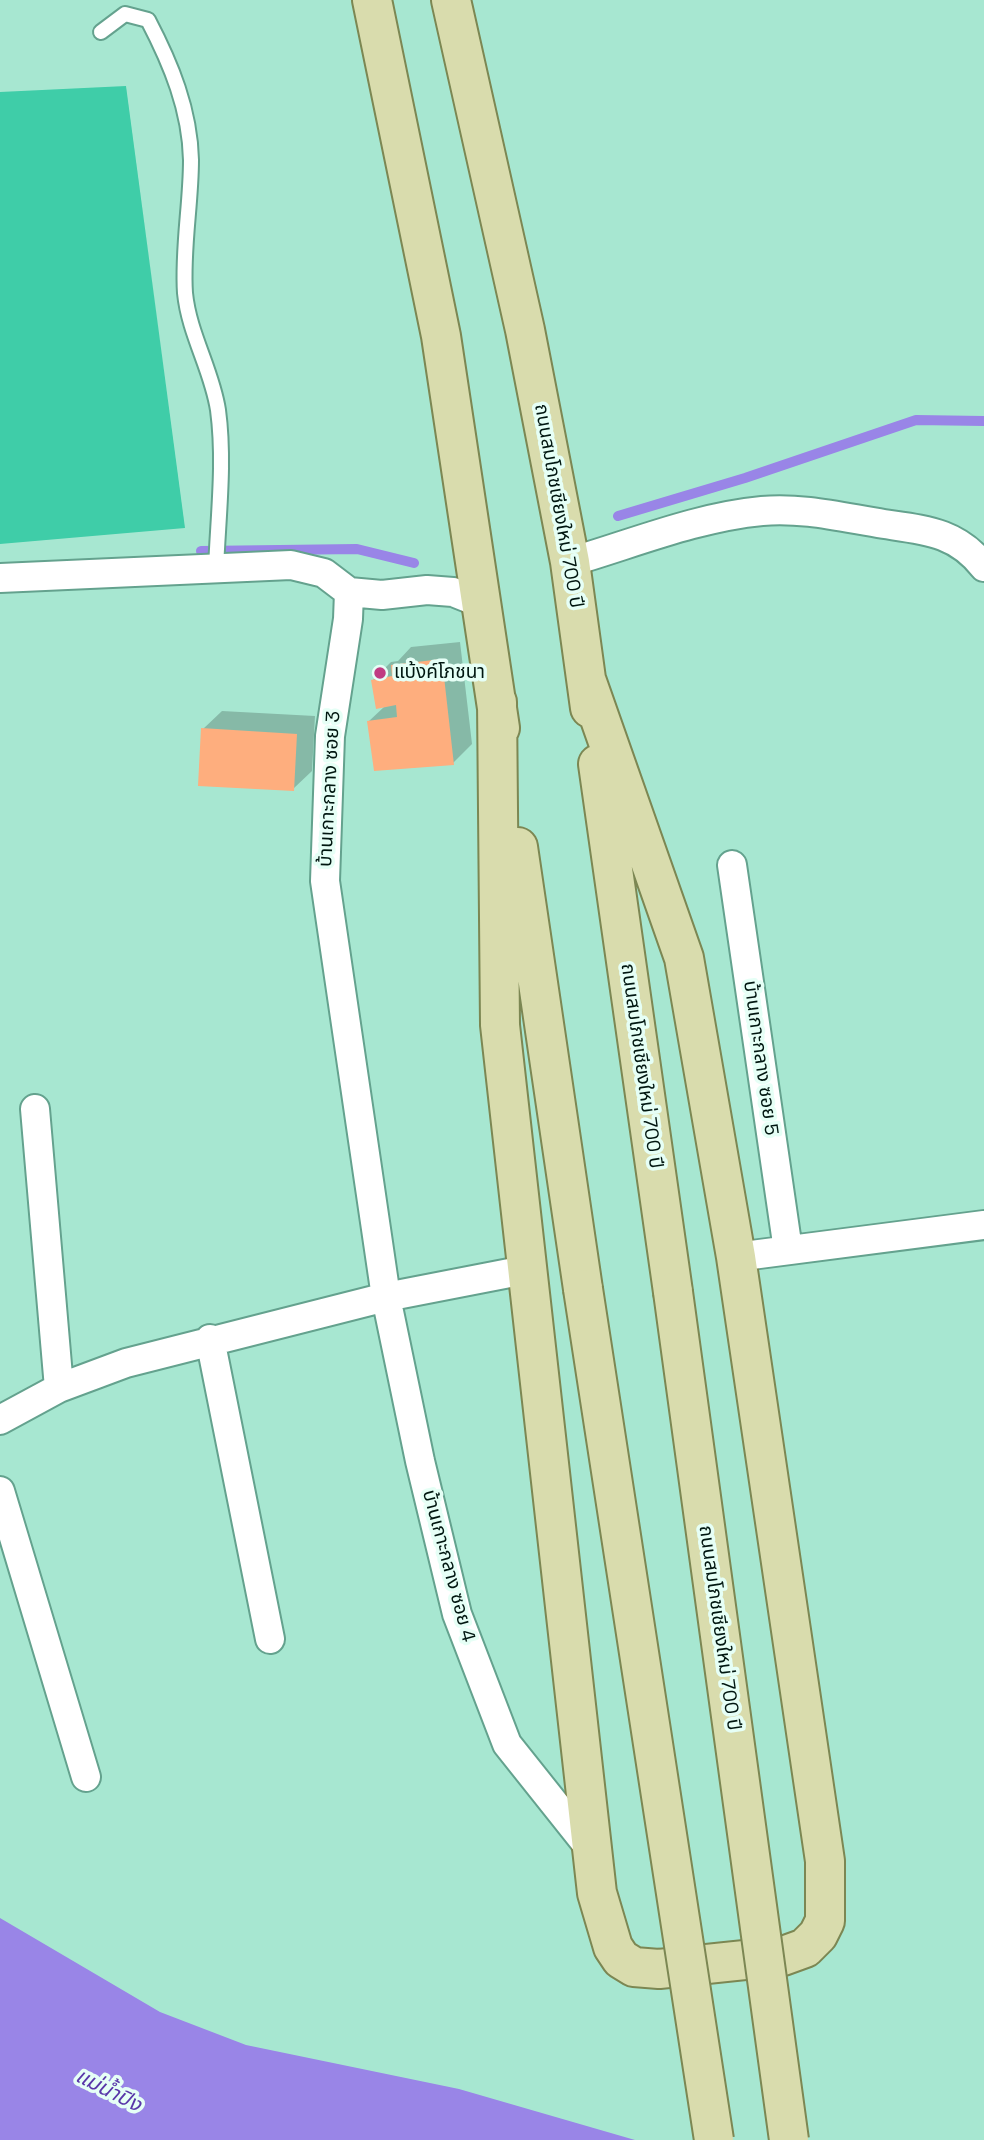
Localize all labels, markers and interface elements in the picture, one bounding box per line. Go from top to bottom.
street label: ถนนสมโภชเชียงใหม่ 700 ปี [529,402,587,610]
place label: แบ้งค์โภชนา [394,662,485,684]
marker: แบ้งค์โภชนา [372,665,388,681]
street label: บ้านเกาะกลาง ซอย 3 [315,710,345,868]
street label: ถนนสมโภชเชียงใหม่ 700 ปี [615,962,667,1170]
street label: บ้านเกาะกลาง ซอย 5 [738,979,782,1137]
street label: บ้านเกาะกลาง ซอย 4 [417,1487,479,1645]
street label: ถนนสมโภชเชียงใหม่ 700 ปี [693,1524,745,1732]
water label: แม่น้ำปิง [71,2064,145,2118]

